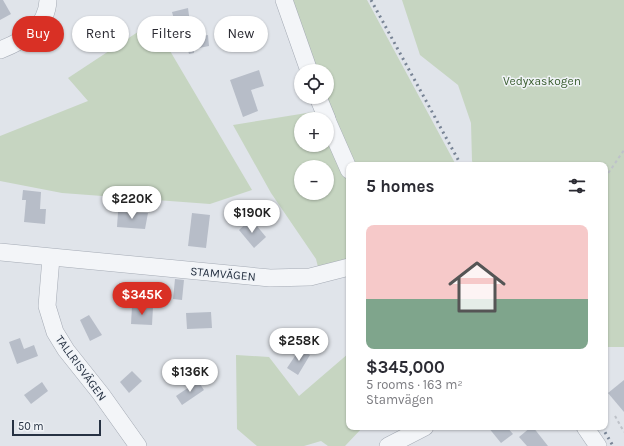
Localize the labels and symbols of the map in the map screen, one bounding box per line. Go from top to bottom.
park label: Vedyxaskogen [503,74,581,88]
pin: $220K [104,186,160,220]
pin: $190K [224,200,280,234]
street label: STAMVÄGEN [190,264,256,284]
pin: $345K [114,282,170,316]
pin: $258K [271,328,327,362]
street label: TALLRISVÄGEN [53,333,109,403]
pin: $136K [162,359,218,393]
scale bar [12,418,101,437]

